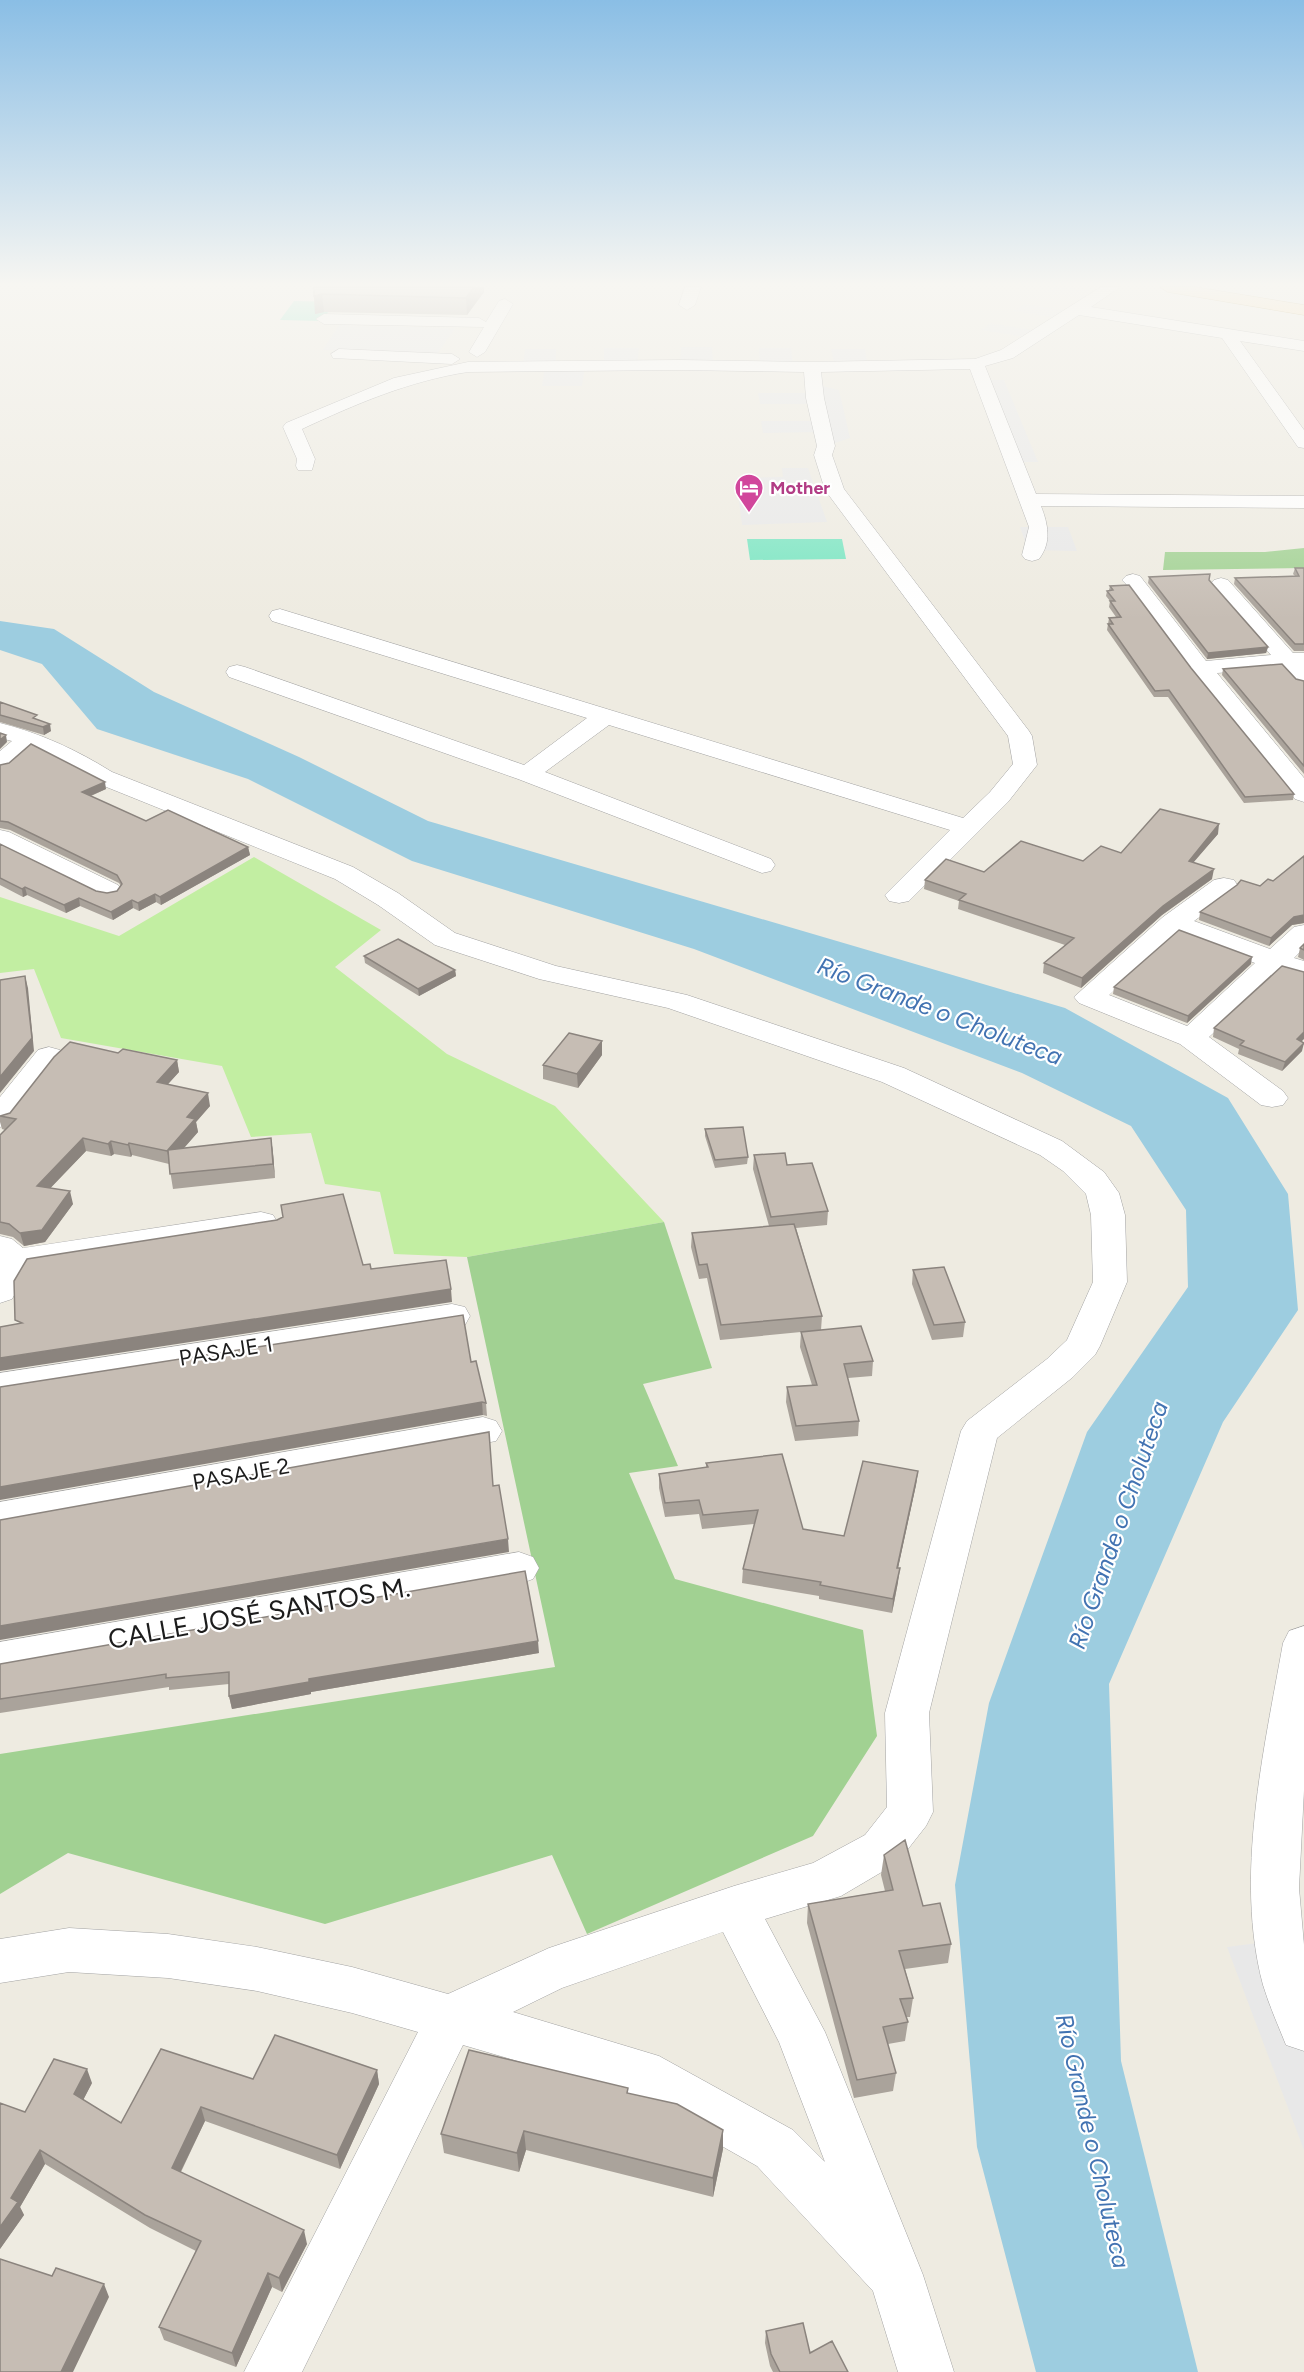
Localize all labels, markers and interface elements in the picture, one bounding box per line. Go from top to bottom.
hotel icon: Mother [733,472,765,514]
place label: Mother [770,477,830,499]
water label: Río Grande o Choluteca [813,951,1067,1071]
street label: PASAJE 1 [177,1330,275,1372]
water label: Río Grande o Choluteca [1062,1397,1174,1653]
street label: PASAJE 2 [190,1452,292,1496]
street label: CALLE JOSÉ SANTOS M. [106,1570,412,1656]
water label: Río Grande o Choluteca [1050,2011,1136,2271]

